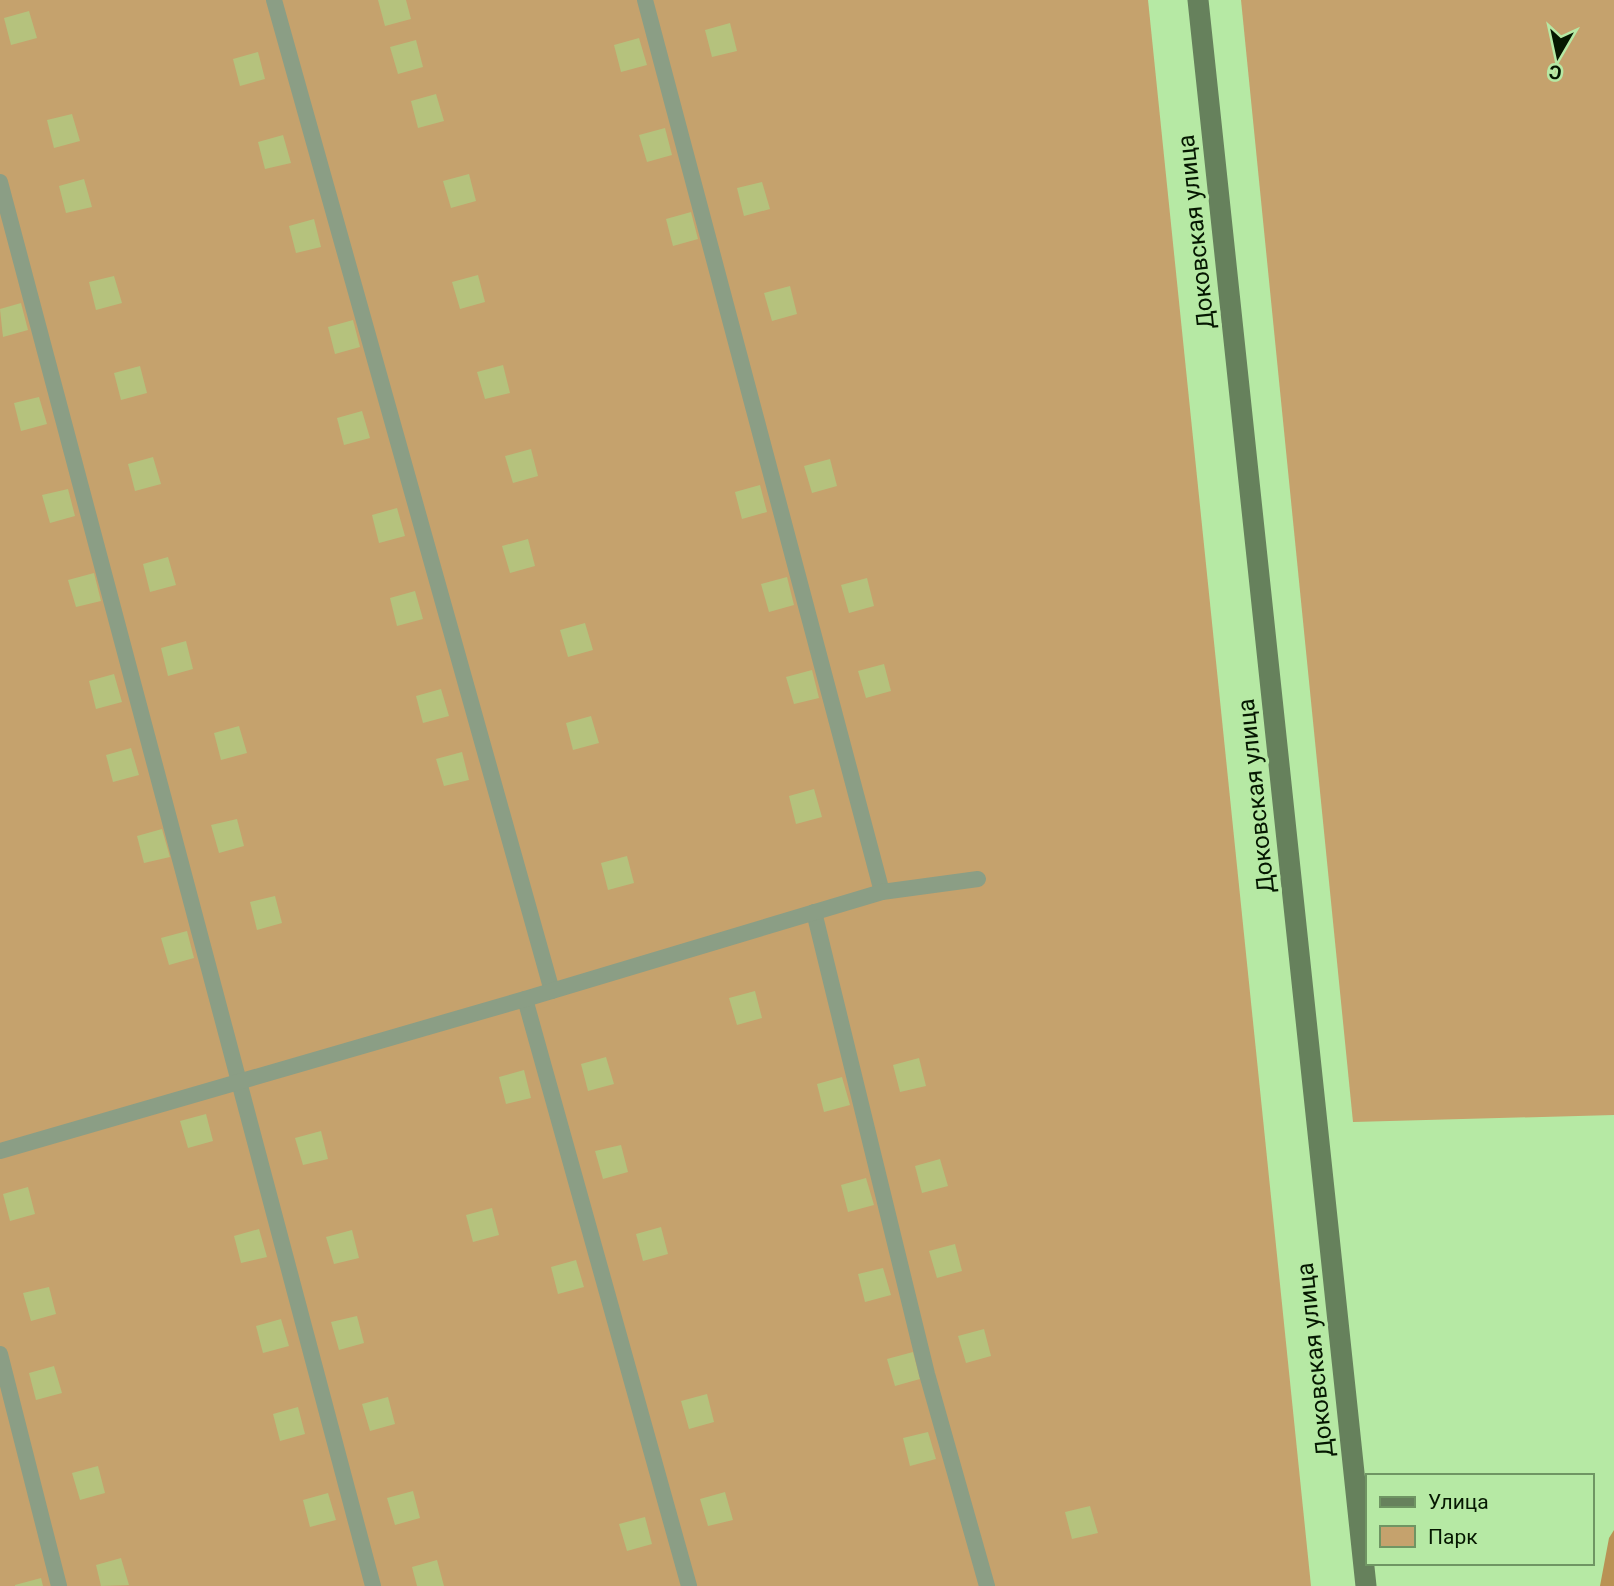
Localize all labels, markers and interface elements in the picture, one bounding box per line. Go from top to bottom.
north arrow [1523,21,1593,91]
text: С [1547,60,1563,85]
street label: Доковская улица [1172,133,1220,331]
street label: Доковская улица [1232,697,1280,895]
street label: Доковская улица [1291,1261,1339,1459]
legend [1366,1474,1593,1565]
text: Улица [1428,1490,1489,1514]
text: Парк [1428,1525,1478,1549]

